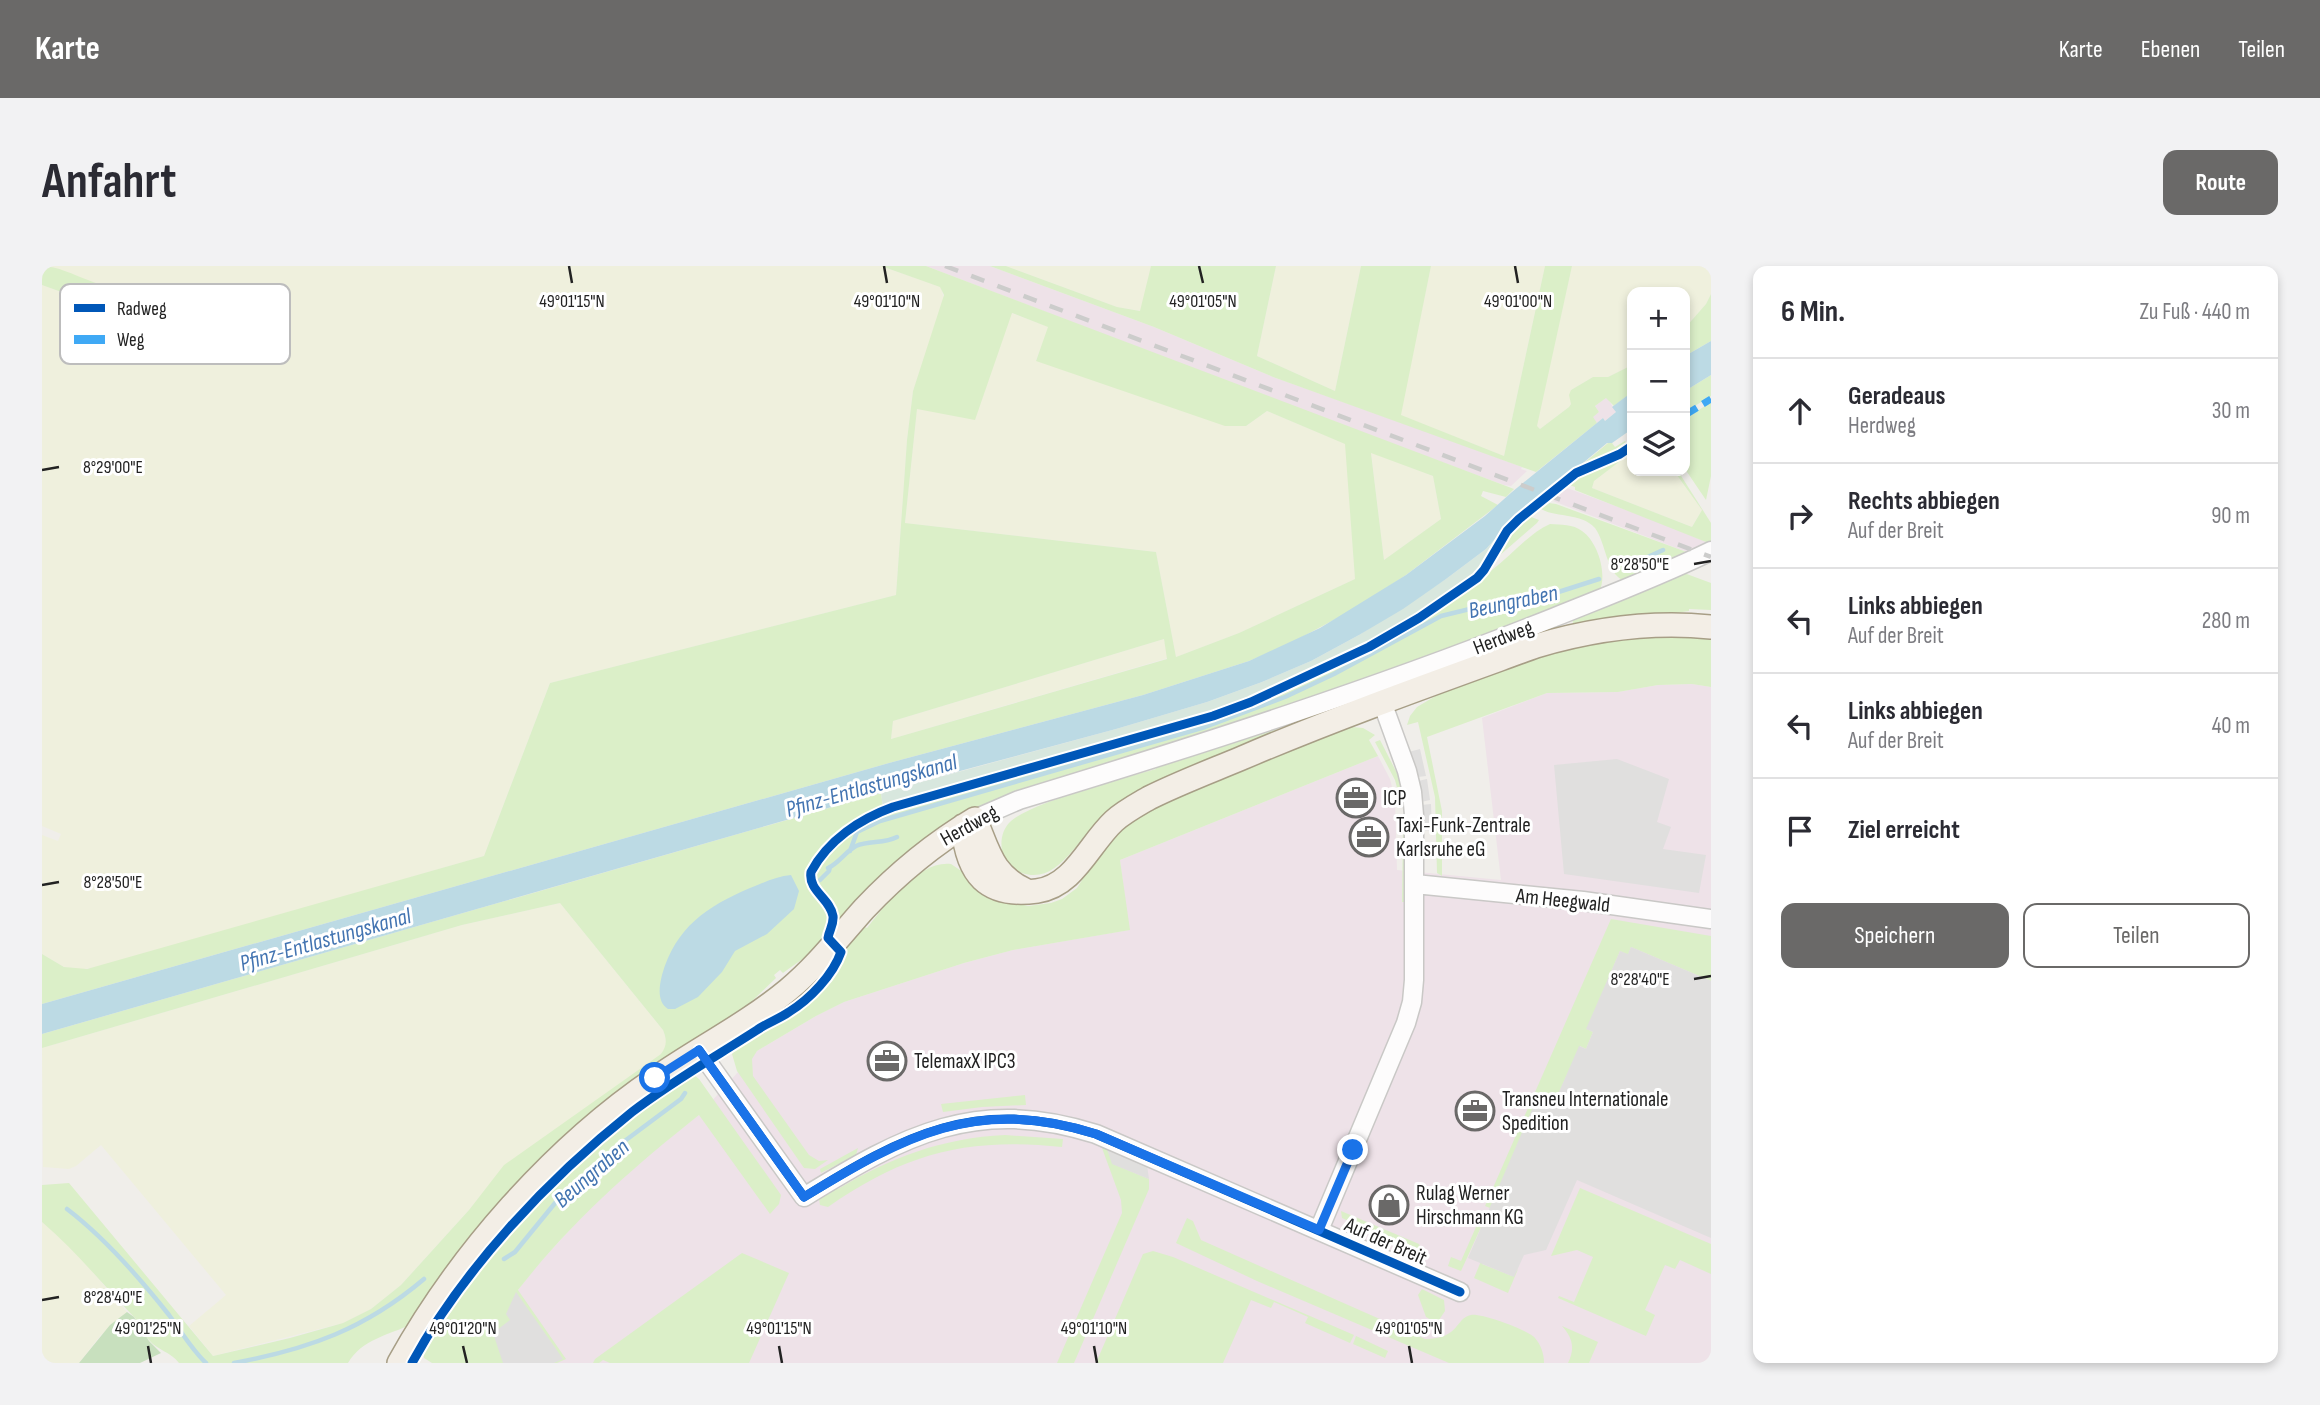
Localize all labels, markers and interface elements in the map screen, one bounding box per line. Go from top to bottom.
text: Karte [35,29,100,69]
text: Karte [2059,35,2103,64]
text: Ebenen [2141,35,2200,64]
text: Teilen [2238,35,2285,64]
button: Route [2163,150,2278,215]
text: Anfahrt [42,153,176,212]
legend [60,284,290,364]
map controls [1627,287,1690,476]
button: + [1627,287,1690,350]
text: 49°01'15"N [539,291,605,312]
text: 49°01'10"N [854,291,920,312]
text: 49°01'05"N [1169,291,1237,312]
text: 49°01'00"N [1484,291,1552,312]
text: 6 Min. [1781,294,1845,330]
text: Radweg [117,298,167,321]
text: Zu Fuß · 440 m [2140,298,2250,326]
text: Weg [117,329,145,352]
button: − [1627,350,1690,413]
text: Geradeaus [1848,381,1946,412]
icon: ahead [1781,392,1819,430]
text: 30 m [2212,397,2250,425]
text: Herdweg [1848,412,1916,440]
button: layers [1627,413,1690,476]
text: 8°29'00"E [83,457,143,478]
text: Rechts abbiegen [1848,486,2000,517]
icon: right [1781,497,1819,535]
text: 90 m [2211,502,2250,530]
text: Auf der Breit [1848,517,1944,545]
text: 8°28'50"E [1611,554,1669,575]
water label: Beungraben [1466,579,1561,625]
text: Links abbiegen [1848,591,1983,622]
icon: left [1781,602,1819,640]
text: 280 m [2202,607,2250,635]
street label: Herdweg [1470,615,1537,660]
text: Auf der Breit [1848,622,1944,650]
text: Links abbiegen [1848,696,1983,727]
icon: left [1781,707,1819,745]
text: 40 m [2212,712,2250,740]
text: Auf der Breit [1848,727,1944,755]
water label: Pfinz-Entlastungskanal [782,748,961,824]
office icon: ICP [1335,777,1377,819]
place label: ICP [1383,786,1406,811]
street label: Herdweg [936,799,1002,851]
icon: arrive [1781,812,1819,850]
place label: Taxi-Funk-Zentrale Karlsruhe eG [1396,813,1531,862]
text: Ziel erreicht [1848,815,1960,846]
office icon: Taxi-Funk-Zentrale Karlsruhe eG [1348,816,1390,858]
text: 8°28'50"E [84,872,142,893]
street label: Am Heegwald [1514,883,1611,918]
water label: Pfinz-Entlastungskanal [236,902,415,978]
button: Speichern [1781,903,2009,968]
button: Teilen [2023,903,2250,968]
text: 8°28'40"E [1610,969,1670,990]
office icon: TelemaxX IPC3 [866,1040,908,1082]
place label: TelemaxX IPC3 [914,1049,1016,1074]
route start [639,1062,670,1093]
place label: Transneu Internationale Spedition [1502,1087,1668,1136]
office icon: Transneu Internationale Spedition [1454,1090,1496,1132]
water label: Beungraben [548,1133,635,1214]
route end [1337,1134,1368,1165]
place label: Rulag Werner Hirschmann KG [1416,1181,1524,1230]
shop icon: Rulag Werner Hirschmann KG [1368,1184,1410,1226]
street label: Auf der Breit [1340,1212,1431,1271]
text: 8°28'40"E [83,1287,143,1308]
text: 49°01'25"N [115,1318,181,1339]
text: 49°01'20"N [429,1318,497,1339]
text: 49°01'15"N [746,1318,812,1339]
text: 49°01'10"N [1061,1318,1127,1339]
text: 49°01'05"N [1375,1318,1443,1339]

